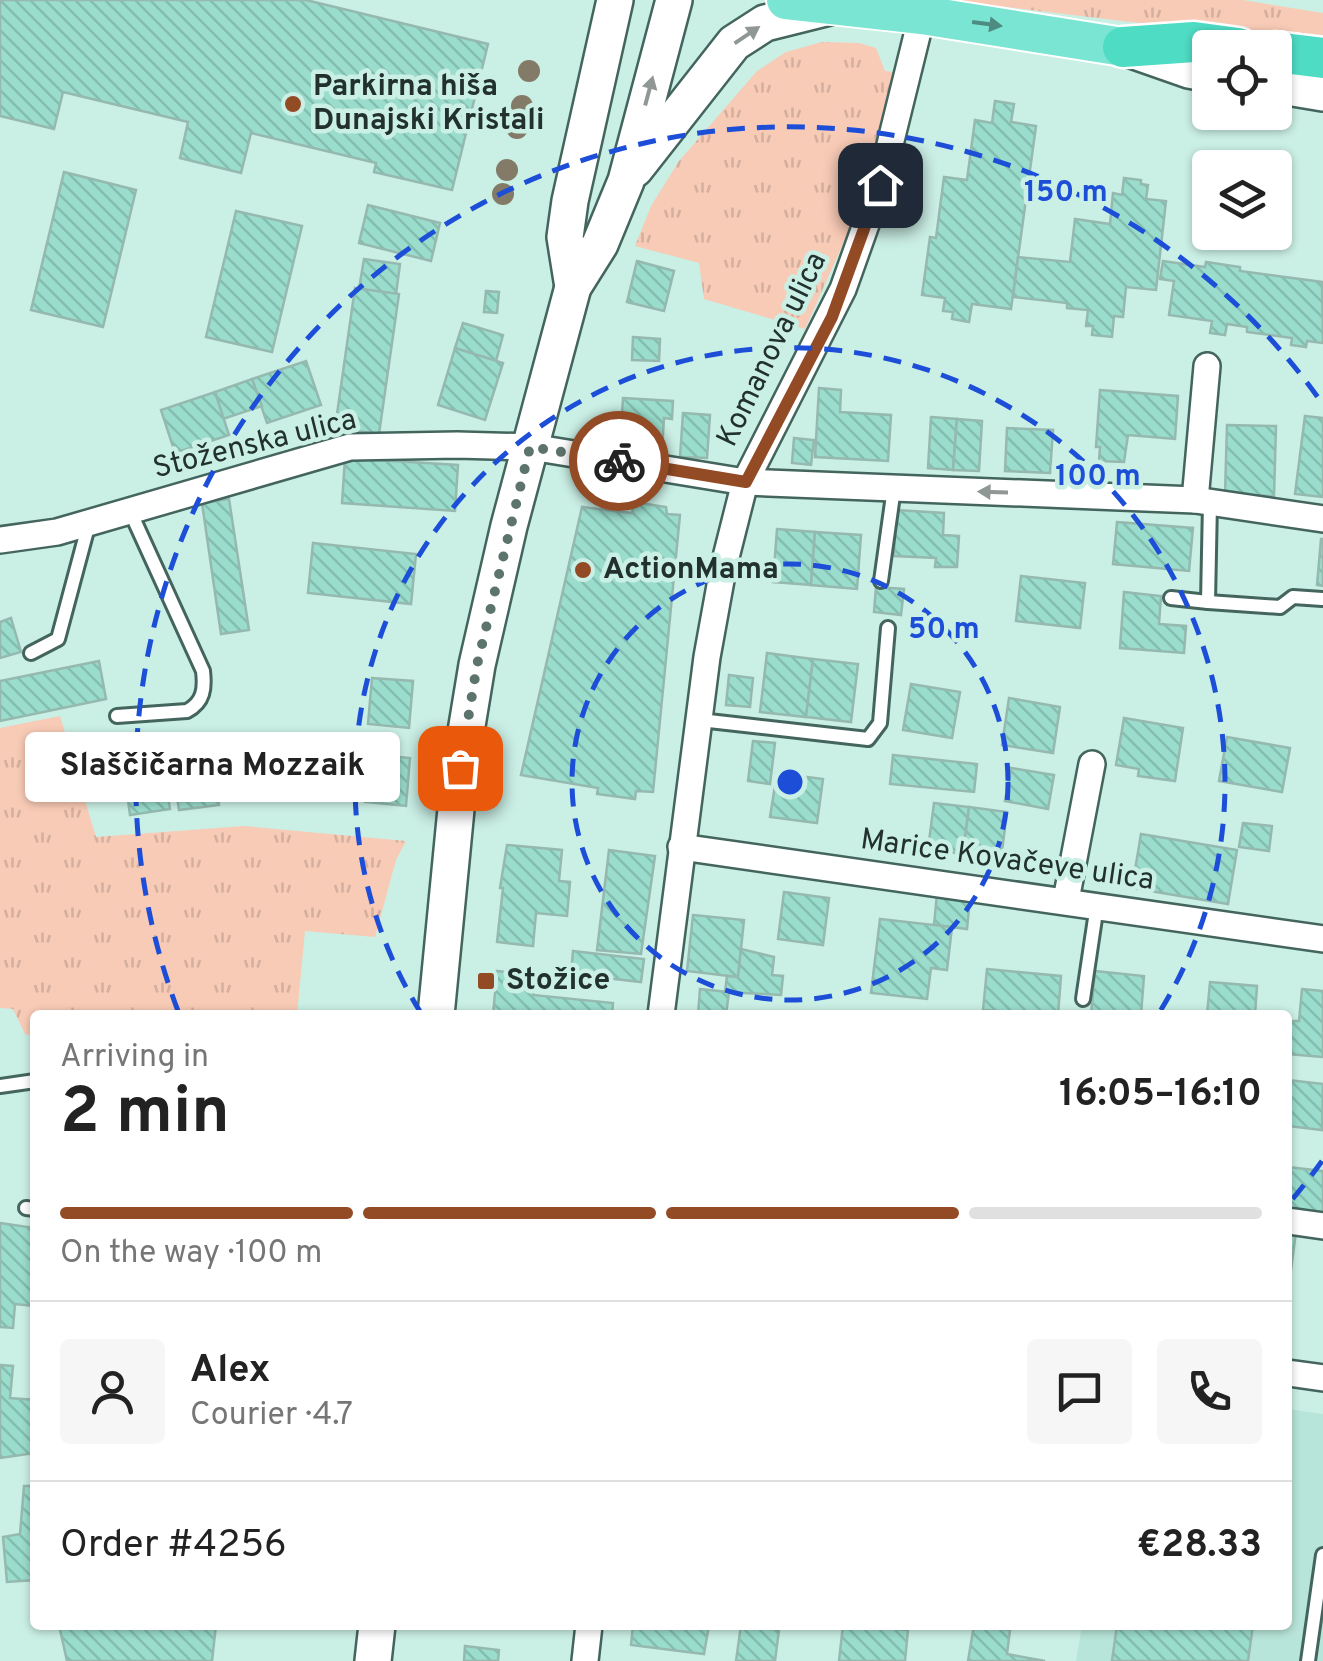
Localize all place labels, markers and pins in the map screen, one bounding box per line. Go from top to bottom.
place label: Parkirna hiša Dunajski Kristali [313,69,545,140]
marker: Parkirna hiša Dunajski Kristali [282,93,304,115]
pin [838,143,923,228]
place label: ActionMama [603,552,779,589]
marker: ActionMama [572,559,594,581]
pin [418,726,503,811]
callout: Slaščičarna Mozzaik [25,733,400,803]
centre of rings [772,764,808,800]
place label: Stožice [506,963,610,1000]
marker: Stožice [475,970,497,992]

